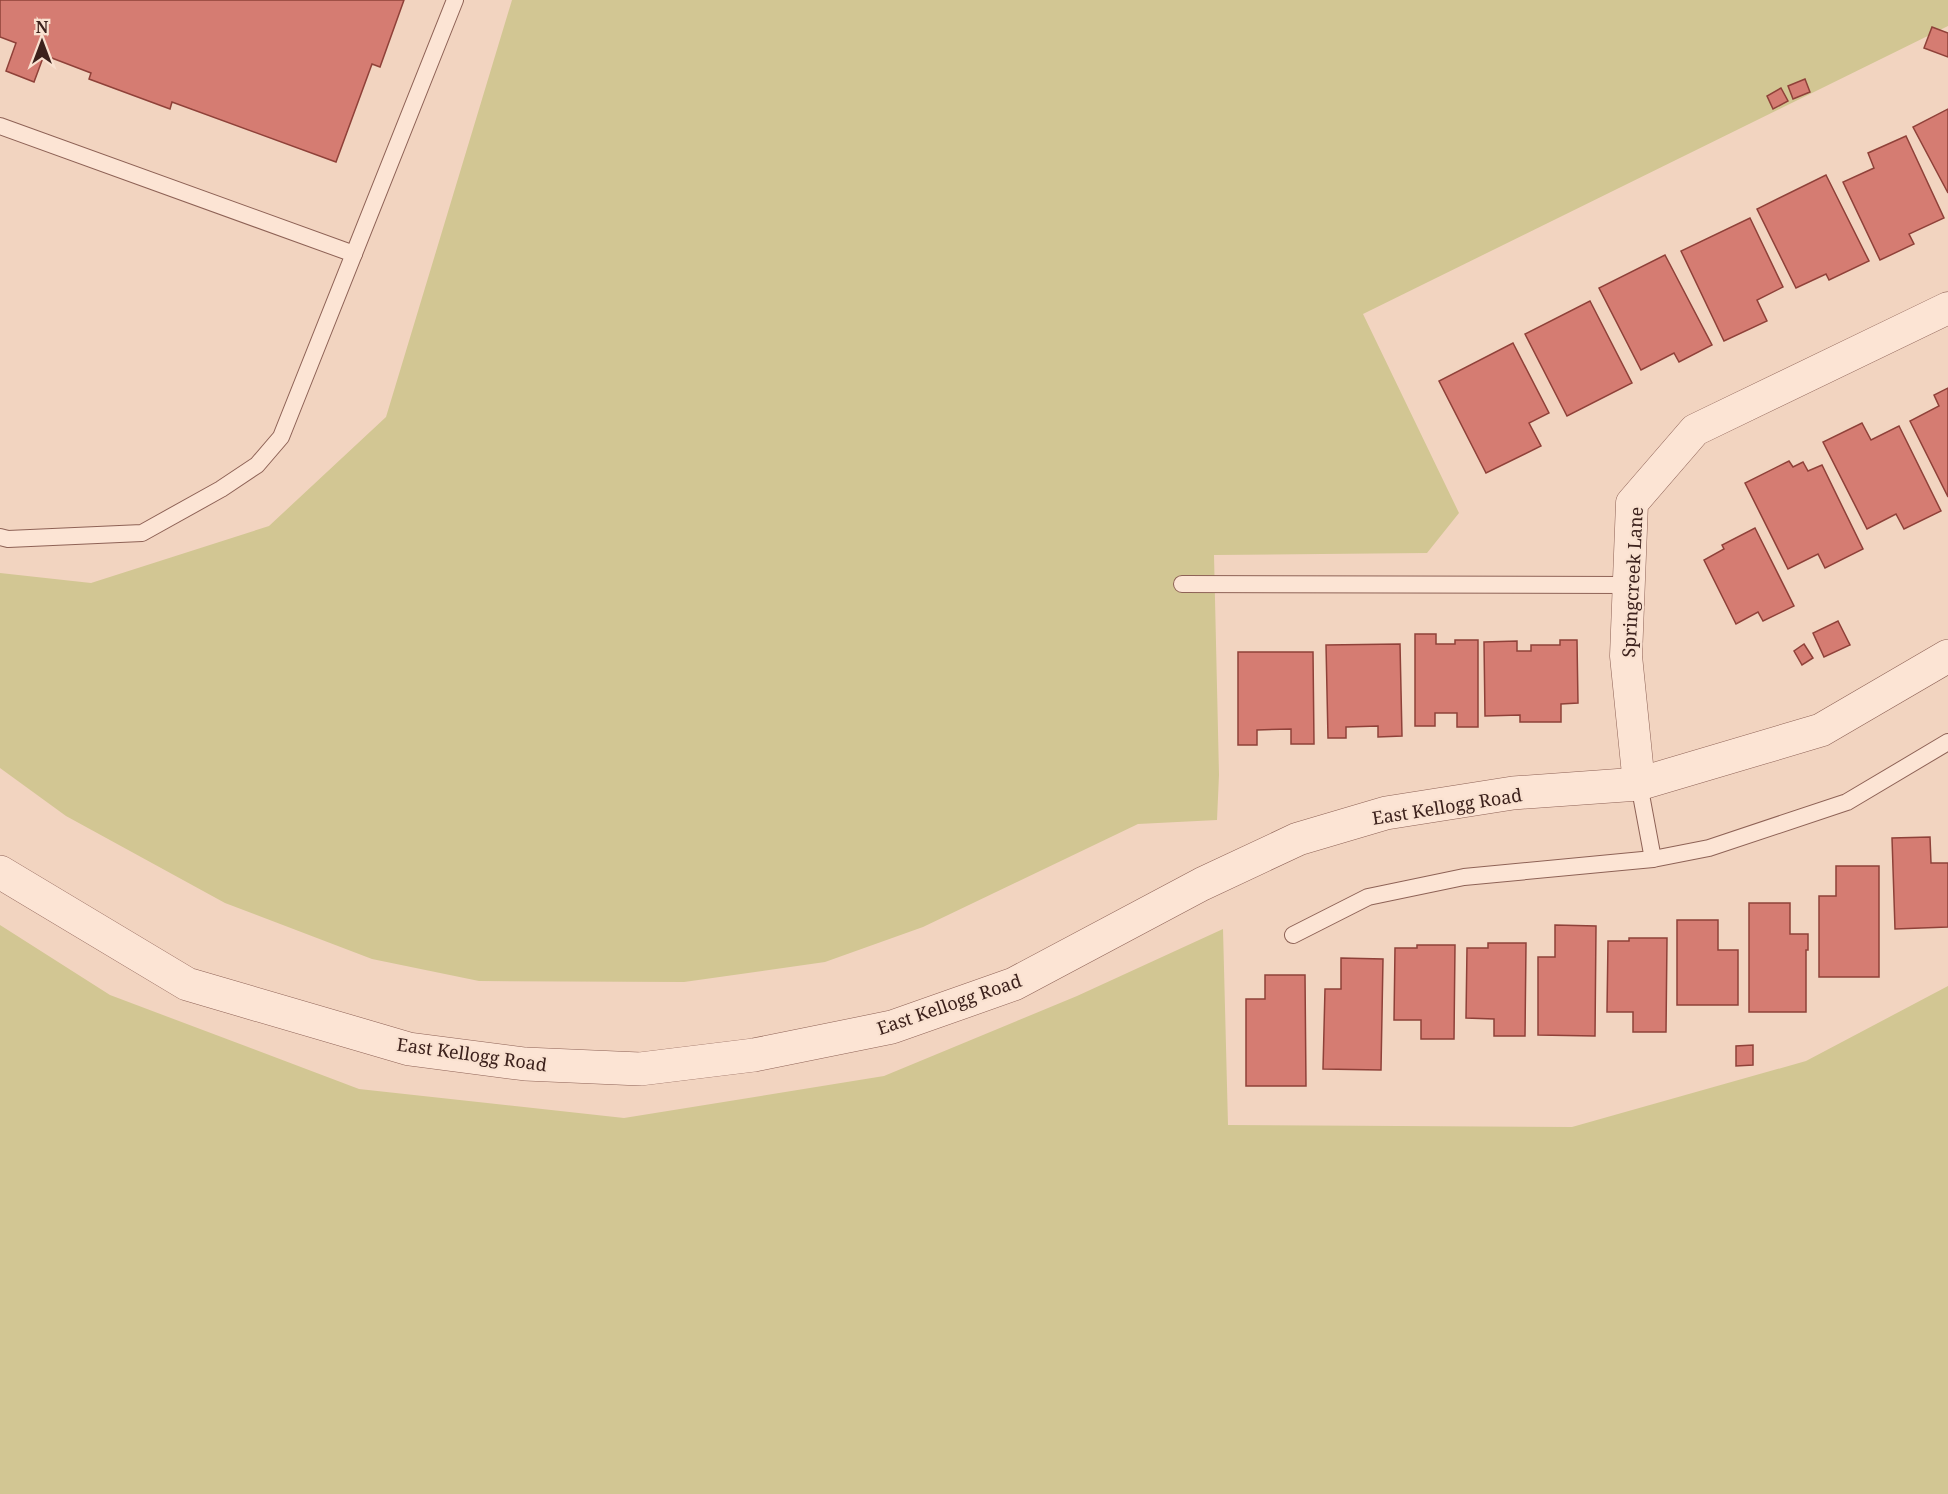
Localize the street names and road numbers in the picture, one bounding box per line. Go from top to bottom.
street label: Springcreek Lane [1616,506,1648,658]
street label: East Kellogg Road [1370,782,1524,830]
street label: East Kellogg Road [874,968,1024,1040]
street label: East Kellogg Road [395,1032,549,1076]

